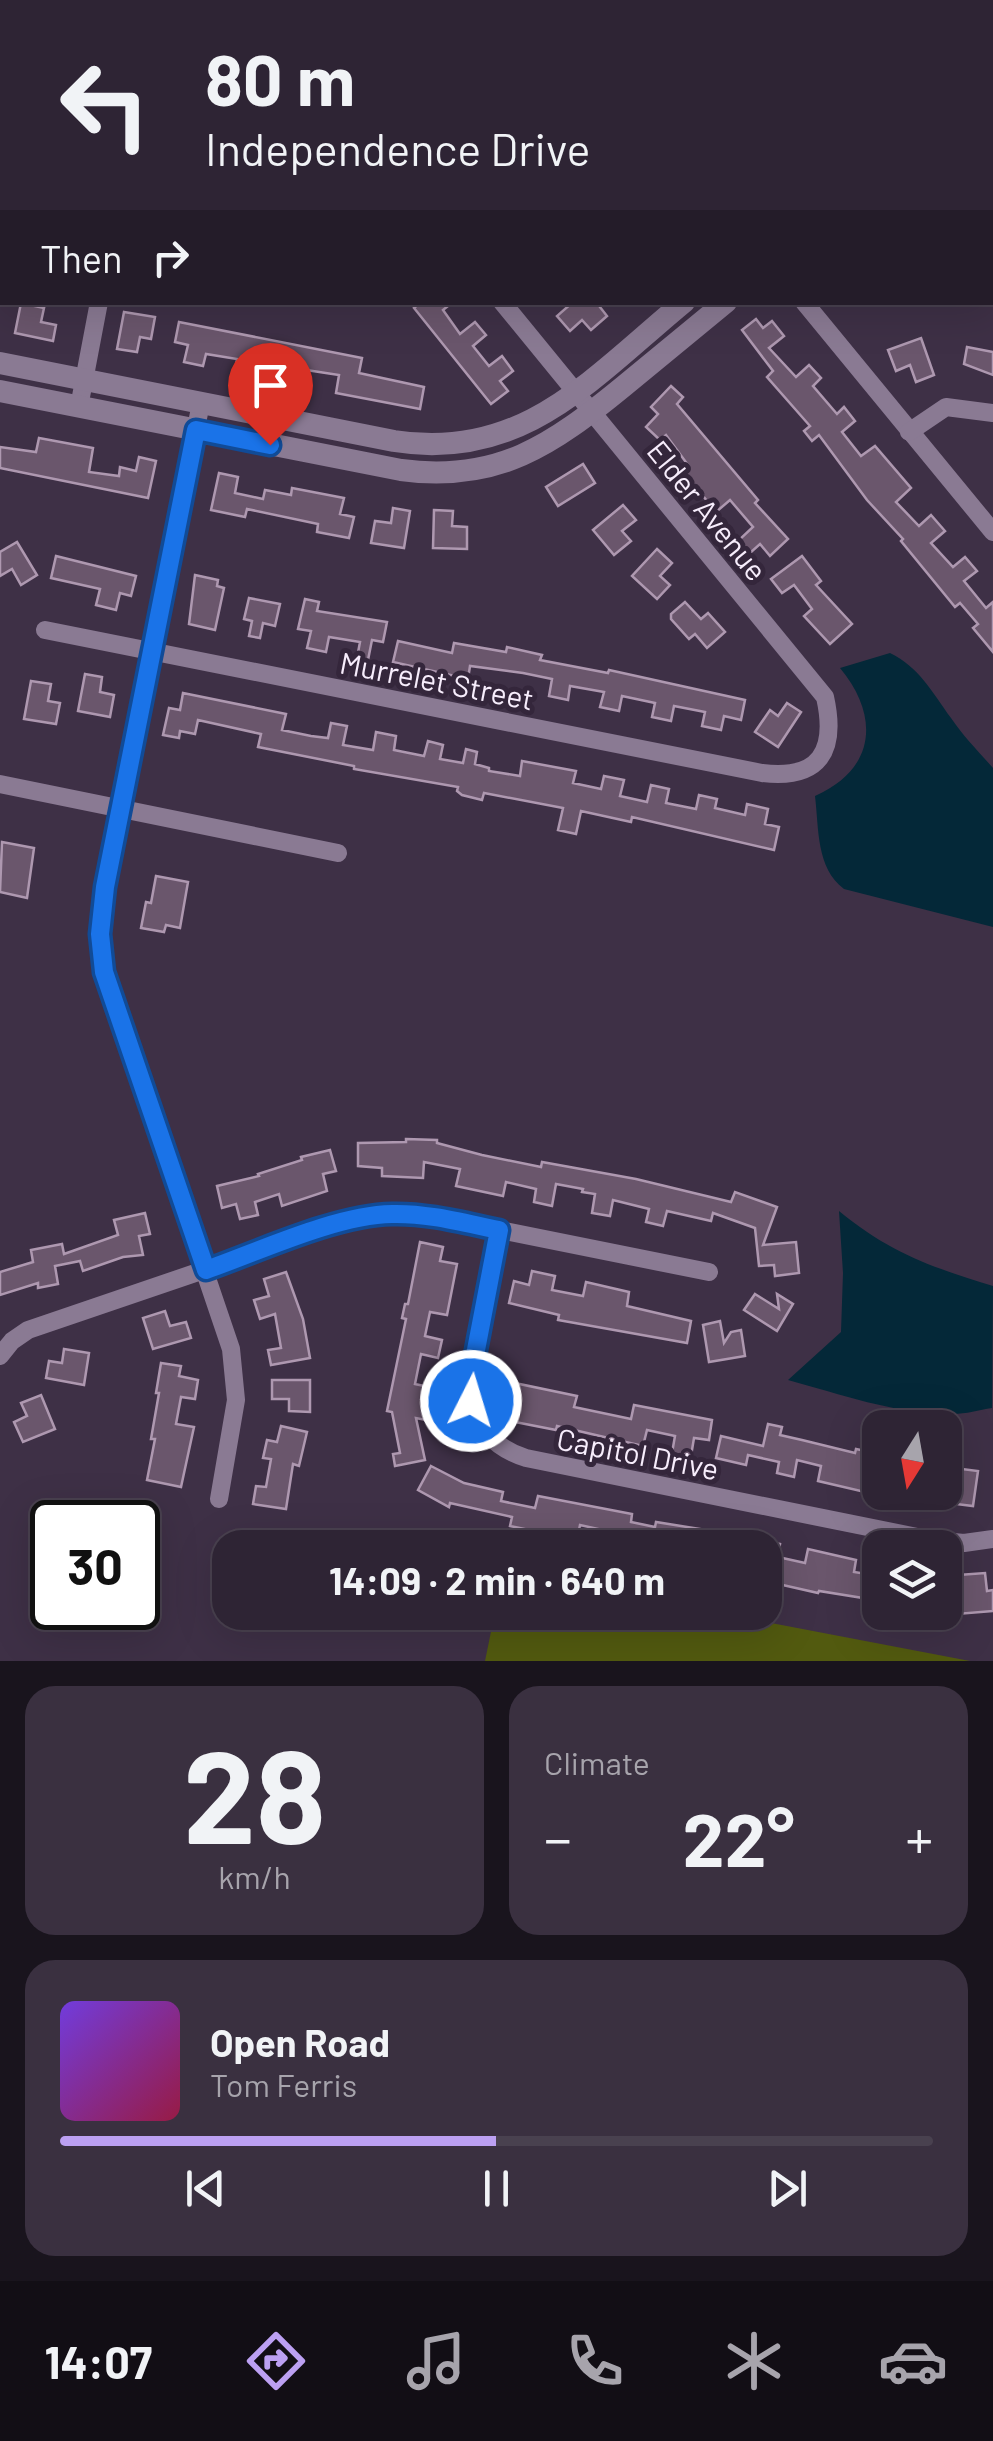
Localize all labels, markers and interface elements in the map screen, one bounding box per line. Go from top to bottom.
text: 80 m [205,36,355,120]
icon: left [40,40,170,170]
text: Independence Drive [205,121,591,175]
icon: right [143,230,198,285]
text: Then [40,235,123,281]
pin [228,343,313,446]
icon: arrive [243,358,298,413]
street label: Elder Avenue [641,433,775,587]
street label: Murrelet Street [337,644,537,716]
position arrow [419,1349,523,1453]
north arrow [862,1410,962,1510]
map controls [862,1410,962,1630]
street label: Capitol Drive [554,1420,722,1486]
speed limit sign: 30 [30,1500,160,1630]
button: layers [862,1530,962,1630]
text: 14:09 · 2 min · 640 m [329,1557,665,1603]
text: 28 [183,1714,326,1870]
text: Climate [544,1743,650,1781]
text: 22° [682,1792,795,1882]
text: − [544,1804,572,1870]
text: + [905,1804,933,1870]
text: km/h [218,1857,291,1895]
text: Open Road [210,2019,390,2065]
text: Tom Ferris [210,2065,357,2103]
icon: previous [178,2161,233,2216]
icon: pause [469,2161,524,2216]
icon: next [760,2161,815,2216]
icon: directions [241,2326,311,2396]
icon: music [401,2326,471,2396]
icon: phone [560,2326,630,2396]
icon: climate [719,2326,789,2396]
icon: car [878,2326,948,2396]
text: 14:07 [45,2334,152,2388]

